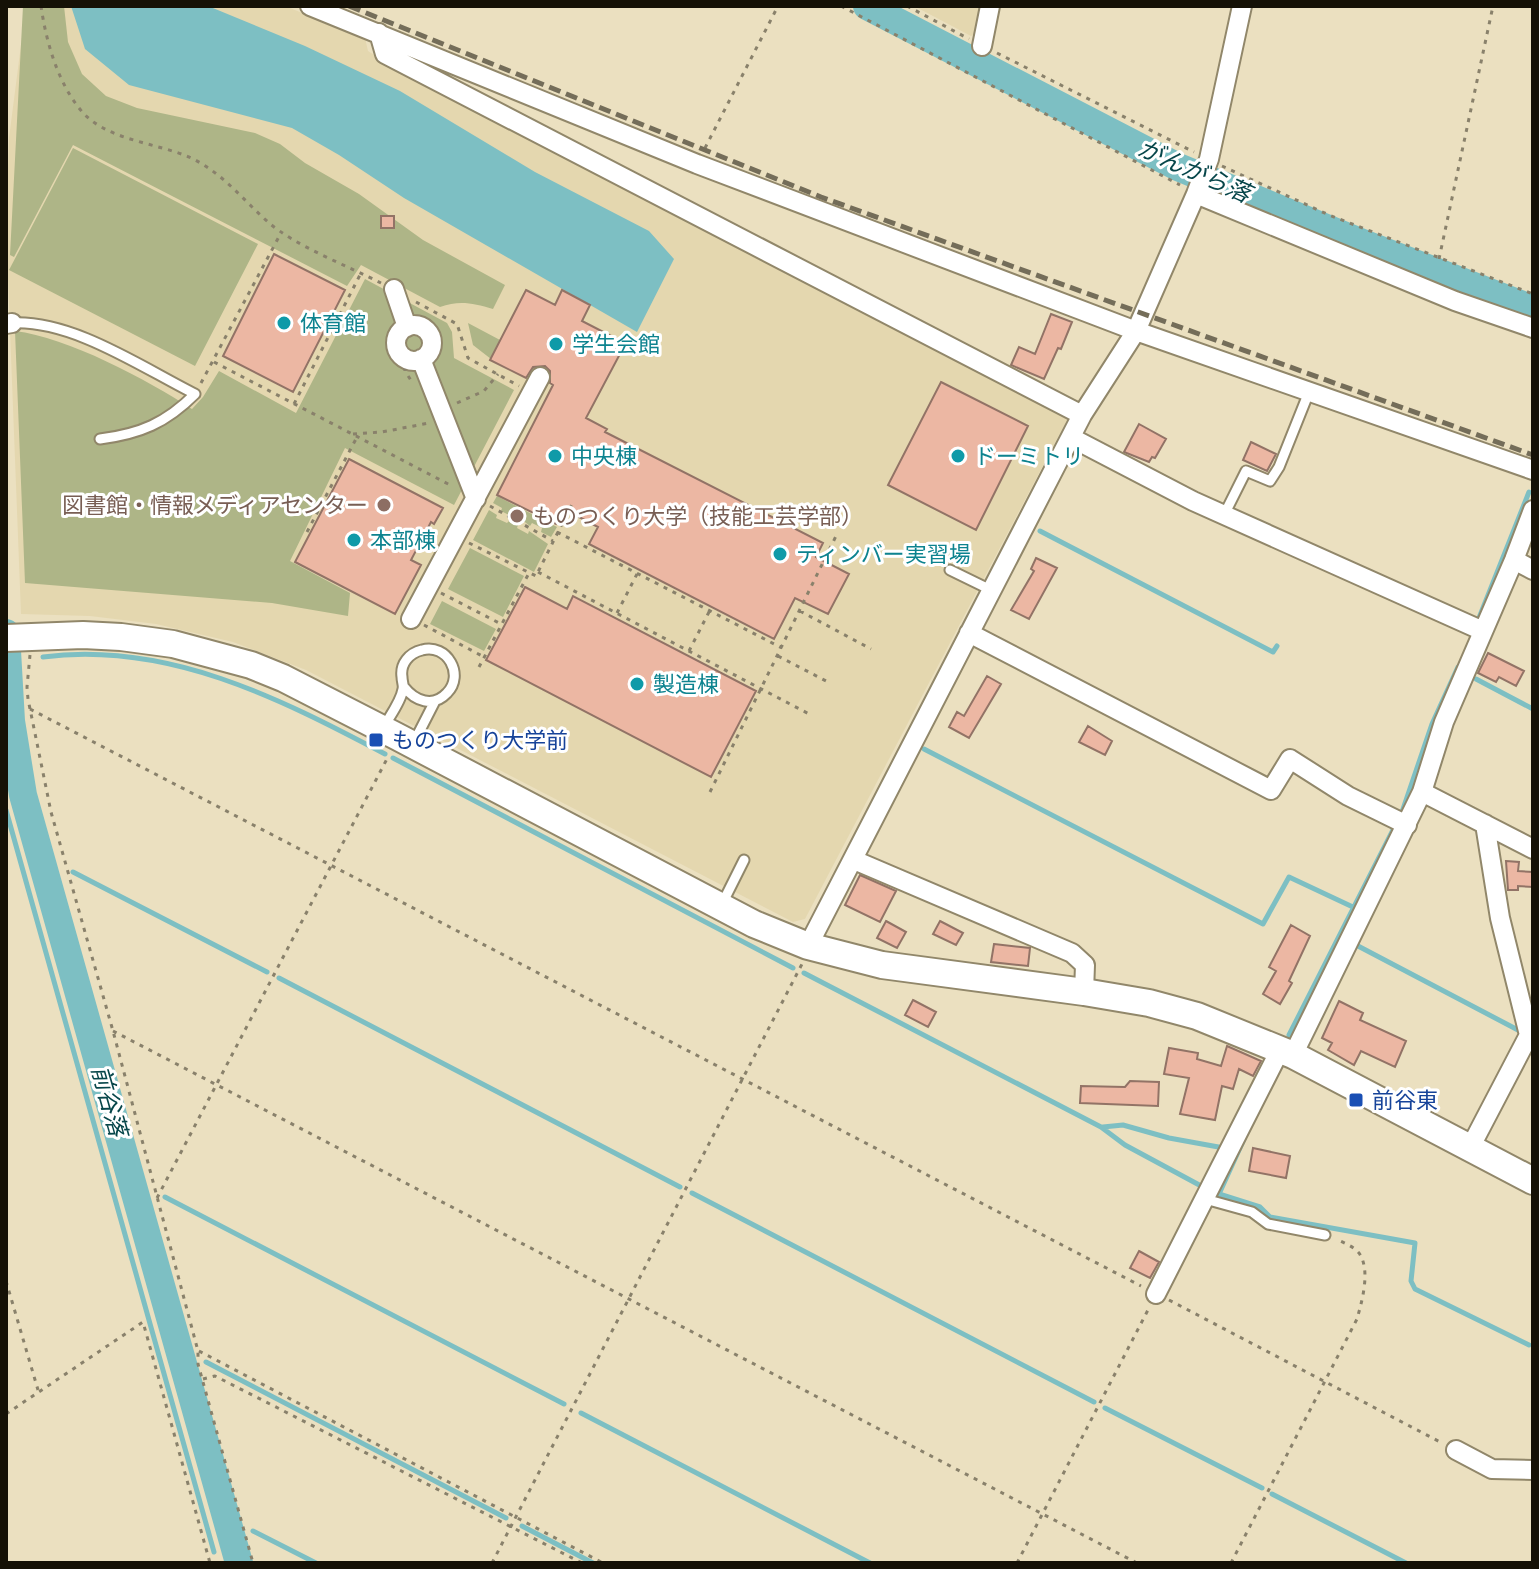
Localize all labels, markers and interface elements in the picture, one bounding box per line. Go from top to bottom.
water label: がんがら落 [1134,132,1259,209]
place label: 体育館 [300,309,366,336]
marker: 体育館 [275,314,293,332]
place label: 学生会館 [572,330,660,357]
marker: 学生会館 [547,335,565,353]
place label: 中央棟 [571,442,637,469]
place label: ドーミトリ [974,442,1084,469]
marker: 中央棟 [546,447,564,465]
marker: ドーミトリ [949,447,967,465]
place label: 図書館・情報メディアセンター [62,491,368,518]
marker: 図書館・情報メディアセンター [375,496,393,514]
place label: ものつくり大学（技能工芸学部） [533,502,863,529]
marker: ものつくり大学（技能工芸学部） [508,507,526,525]
place label: 本部棟 [370,526,436,553]
marker: 本部棟 [345,531,363,549]
place label: ティンバー実習場 [796,540,971,567]
marker: ティンバー実習場 [771,545,789,563]
place label: 製造棟 [653,670,719,697]
marker: 製造棟 [628,675,646,693]
place label: ものつくり大学前 [392,726,568,753]
marker: ものつくり大学前 [367,731,385,749]
water label: 前谷落 [87,1062,135,1143]
place label: 前谷東 [1372,1086,1438,1113]
marker: 前谷東 [1347,1091,1365,1109]

